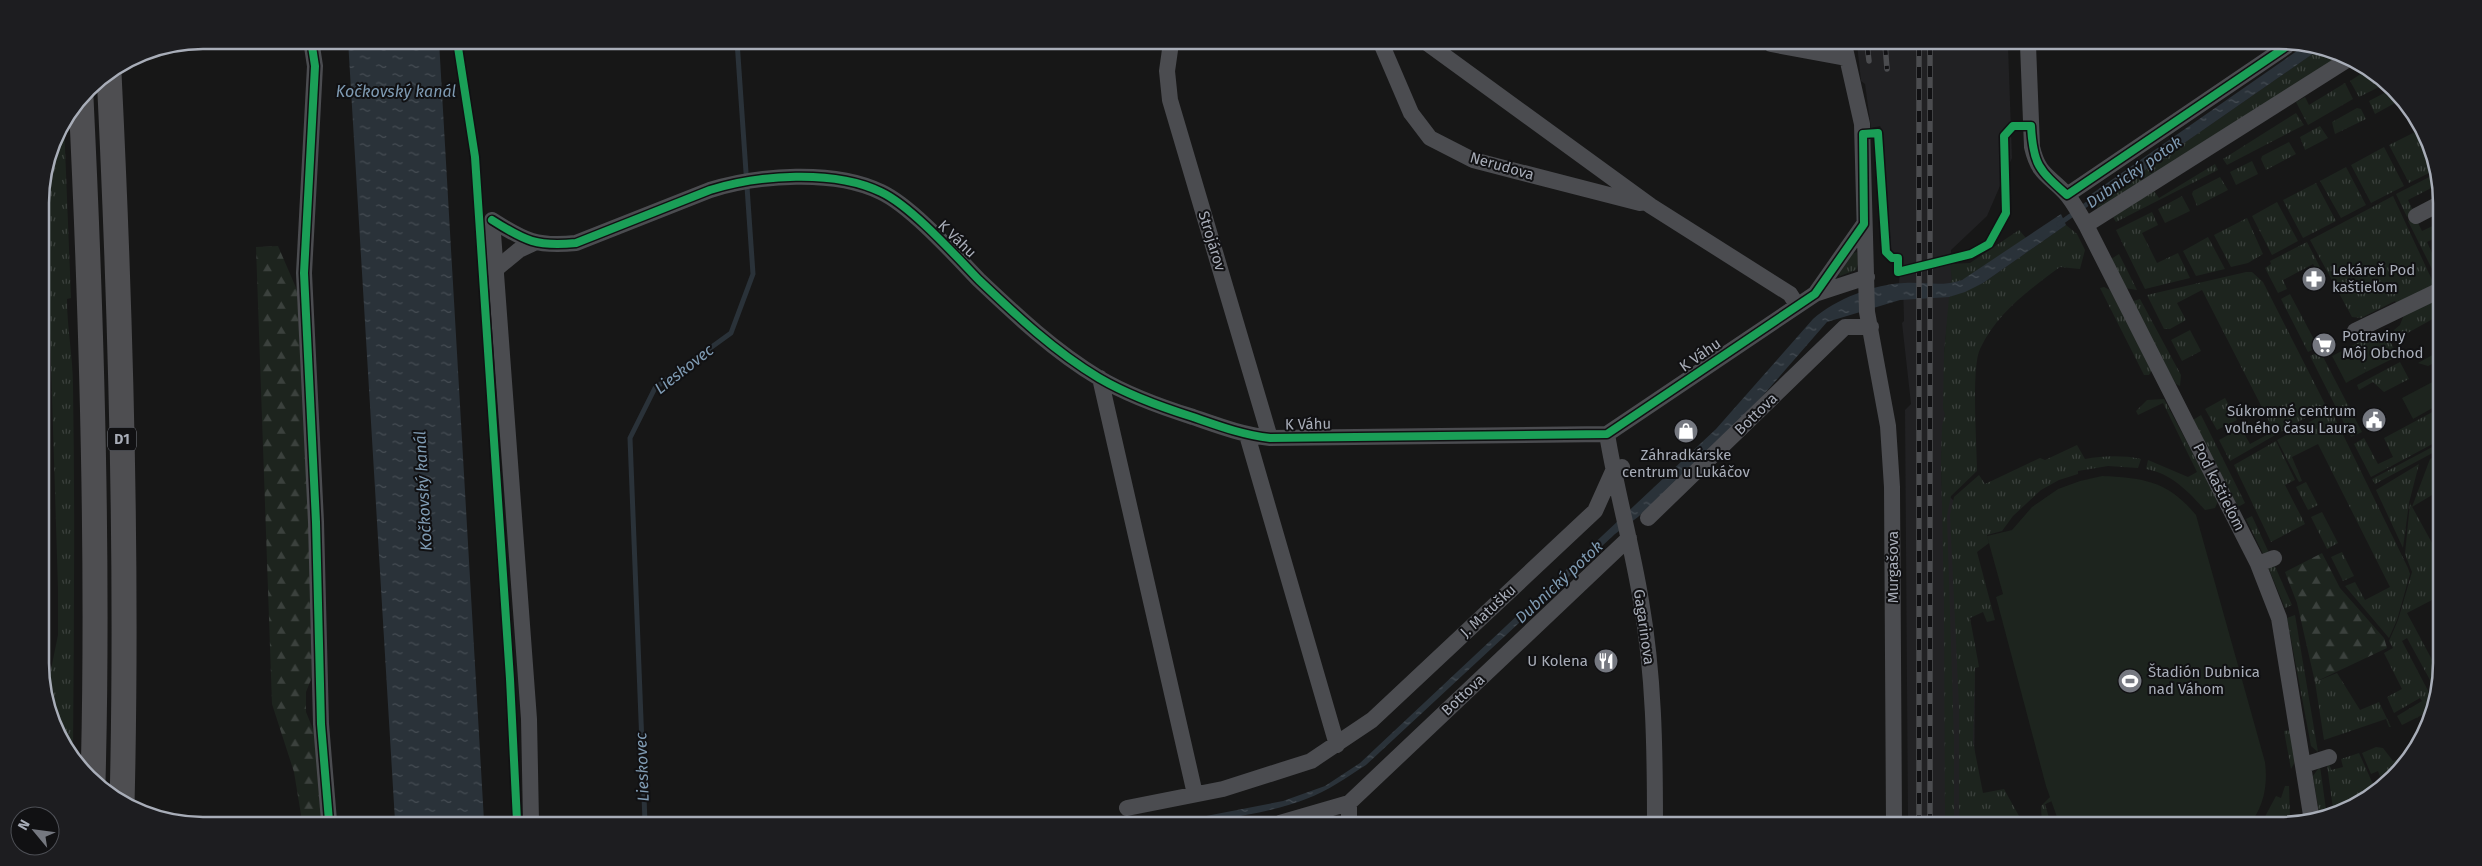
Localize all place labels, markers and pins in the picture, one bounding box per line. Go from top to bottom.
place label: Lekáreň Pod kaštieľom [2332,261,2415,296]
pharmacy icon: Lekáreň Pod kaštieľom [2301,266,2327,292]
place label: Potraviny Môj Obchod [2342,327,2424,362]
supermarket icon: Potraviny Môj Obchod [2311,332,2337,358]
place label: Súkromné centrum voľného času Laura [2225,402,2356,437]
public building icon: Súkromné centrum voľného času Laura [2361,407,2387,433]
shop icon: Záhradkárske centrum u Lukáčov [1673,418,1699,444]
place label: Záhradkárske centrum u Lukáčov [1622,446,1751,481]
restaurant icon: U Kolena [1593,648,1619,674]
place label: U Kolena [1527,652,1588,670]
place label: Štadión Dubnica nad Váhom [2148,663,2260,698]
sports icon: Štadión Dubnica nad Váhom [2117,668,2143,694]

